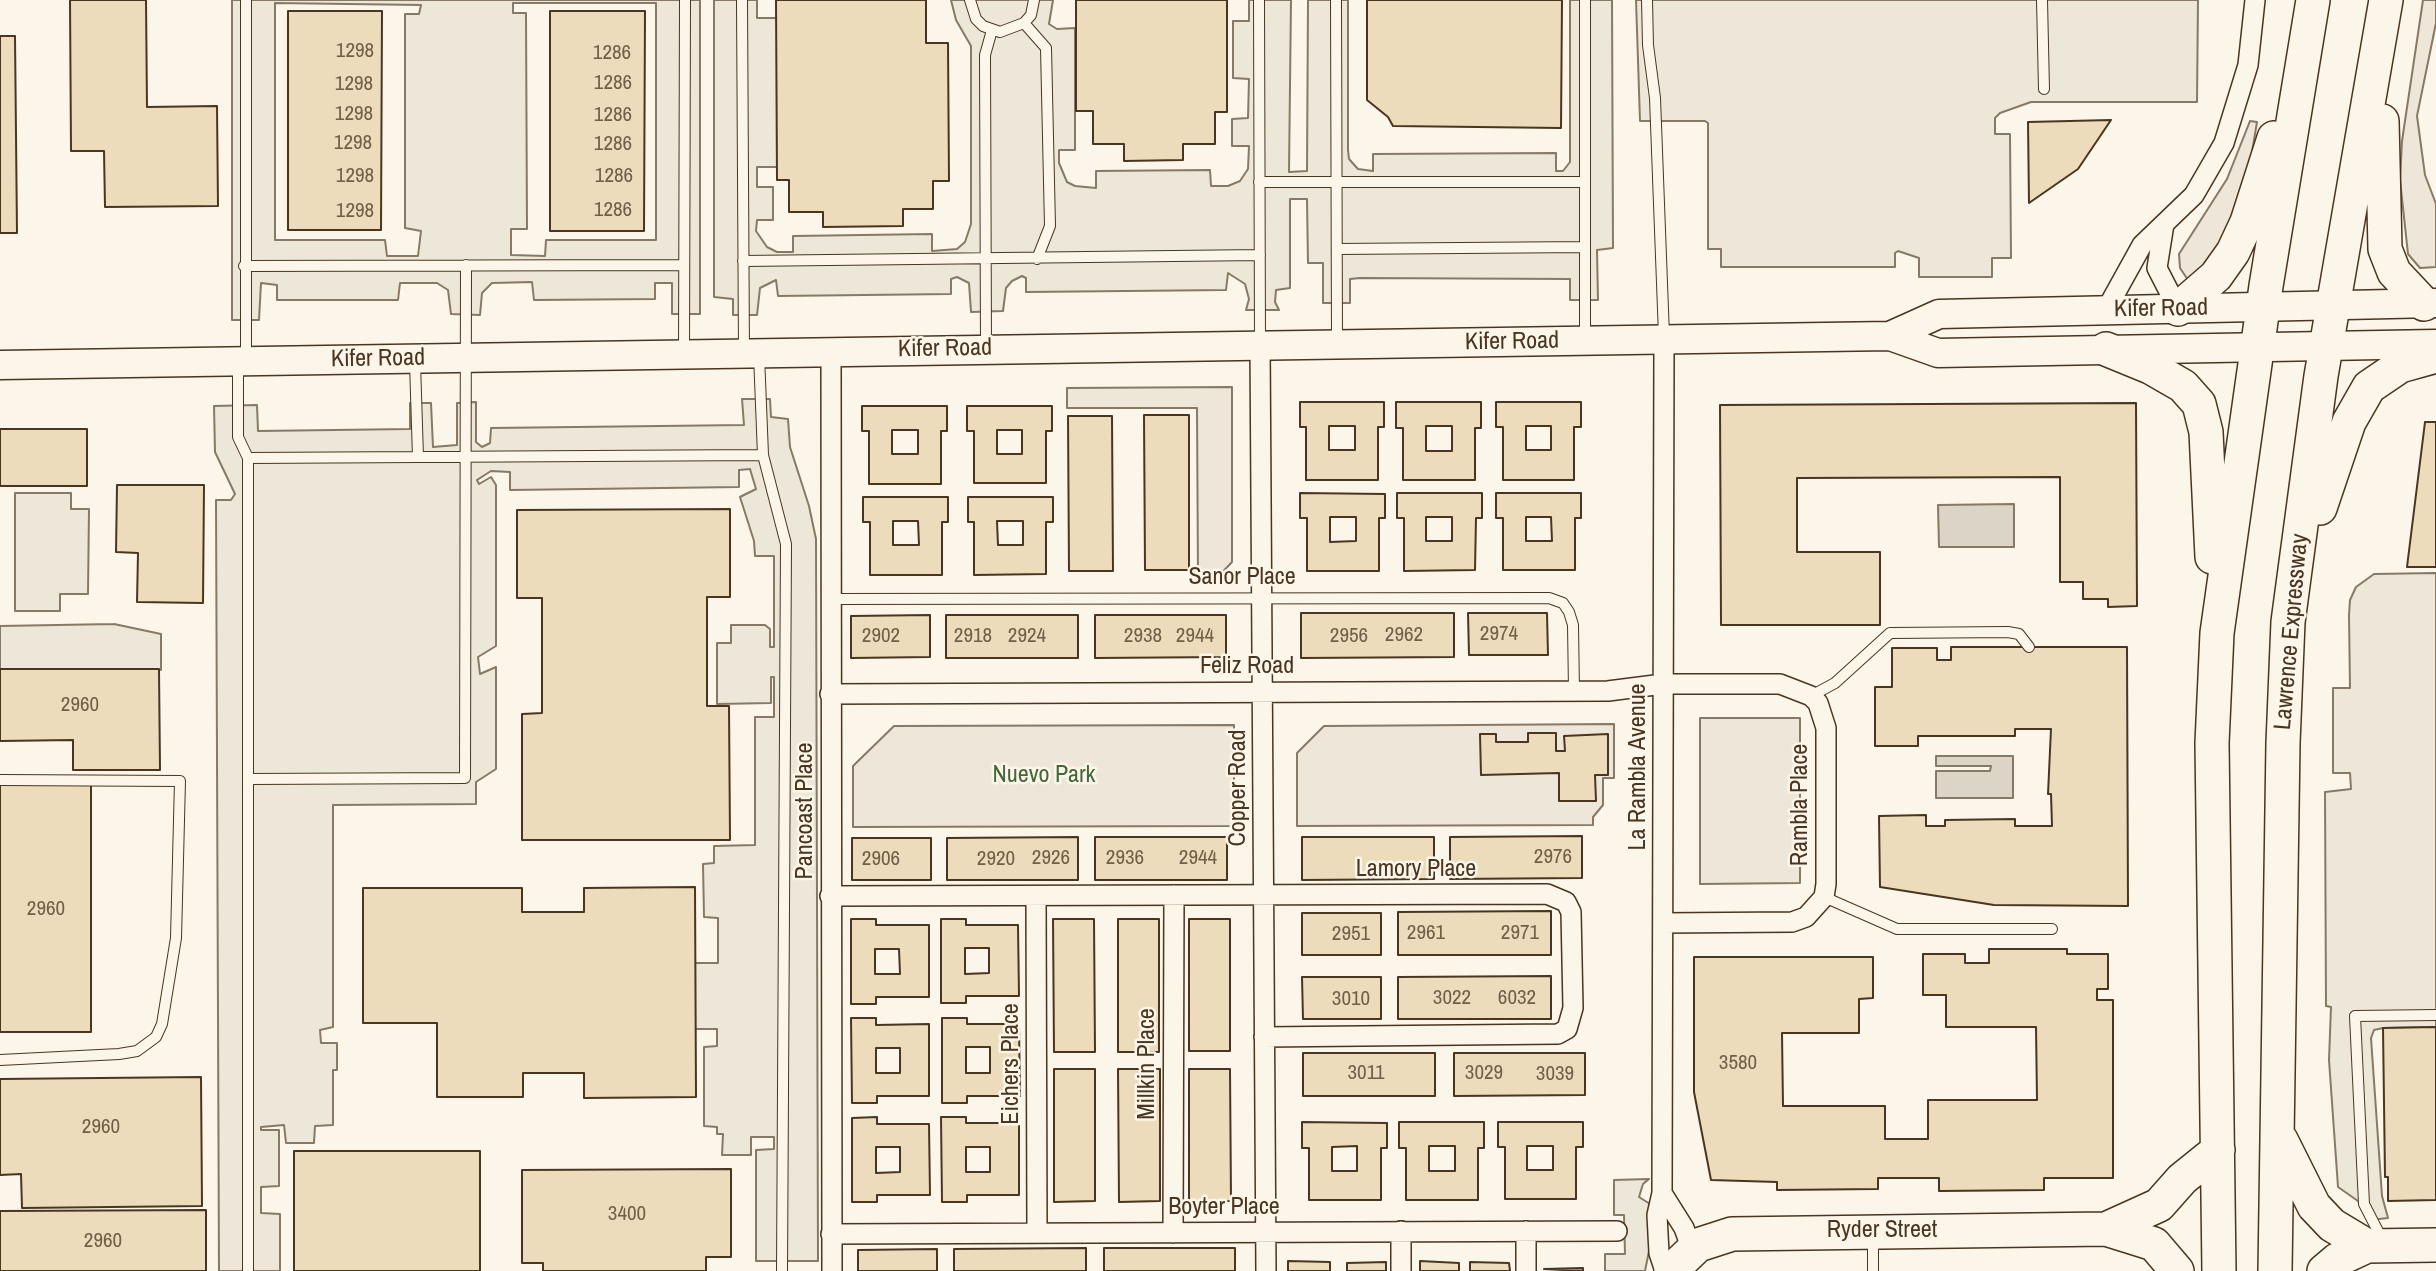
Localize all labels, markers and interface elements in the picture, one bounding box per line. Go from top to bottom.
house number: 1298 [336,38,374,64]
house number: 1286 [593,40,631,66]
house number: 1286 [594,70,632,96]
house number: 1298 [335,71,373,97]
house number: 1298 [335,101,373,127]
house number: 1286 [594,102,632,128]
house number: 1298 [334,130,372,156]
house number: 1286 [594,131,632,157]
house number: 1298 [336,163,374,189]
house number: 1286 [595,163,633,189]
house number: 1286 [594,197,632,223]
house number: 1298 [336,198,374,224]
street label: Kifer Road [2114,294,2208,324]
street label: Kifer Road [1465,327,1559,357]
street label: Kifer Road [898,334,992,364]
street label: Kifer Road [331,344,425,374]
street label: Lawrence Expressway [2269,533,2315,731]
street label: Sanor Place [1188,564,1296,592]
house number: 2974 [1480,621,1518,647]
house number: 2962 [1385,622,1423,648]
house number: 2902 [862,623,900,649]
house number: 2918 [954,623,992,649]
house number: 2924 [1008,623,1046,649]
house number: 2938 [1124,623,1162,649]
house number: 2944 [1176,623,1214,649]
house number: 2956 [1330,623,1368,649]
street label: Feliz Road [1200,653,1294,681]
street label: La Rambla Avenue [1625,683,1653,851]
house number: 2960 [61,692,99,718]
street label: Copper Road [1225,729,1253,847]
street label: Pancoast Place [792,743,820,879]
street label: Rambla Place [1787,744,1815,866]
park label: Nuevo Park [993,762,1095,790]
house number: 2976 [1534,844,1572,870]
house number: 2926 [1032,845,1070,871]
house number: 2936 [1106,845,1144,871]
house number: 2944 [1179,845,1217,871]
house number: 2906 [862,846,900,872]
house number: 2920 [977,846,1015,872]
street label: Lamory Place [1356,856,1476,884]
house number: 2960 [27,896,65,922]
house number: 2961 [1407,920,1445,946]
house number: 2971 [1501,920,1539,946]
house number: 2951 [1332,921,1370,947]
house number: 3022 [1433,985,1471,1011]
house number: 6032 [1498,985,1536,1011]
house number: 3010 [1332,986,1370,1012]
street label: Eichers Place [998,1003,1026,1125]
street label: Millkin Place [1134,1008,1162,1120]
house number: 3580 [1719,1050,1757,1076]
house number: 3011 [1347,1060,1385,1086]
house number: 3029 [1465,1060,1503,1086]
house number: 3039 [1536,1061,1574,1087]
house number: 2960 [82,1114,120,1140]
street label: Boyter Place [1168,1194,1280,1222]
house number: 3400 [608,1201,646,1227]
street label: Ryder Street [1827,1217,1937,1245]
house number: 2960 [84,1228,122,1254]

